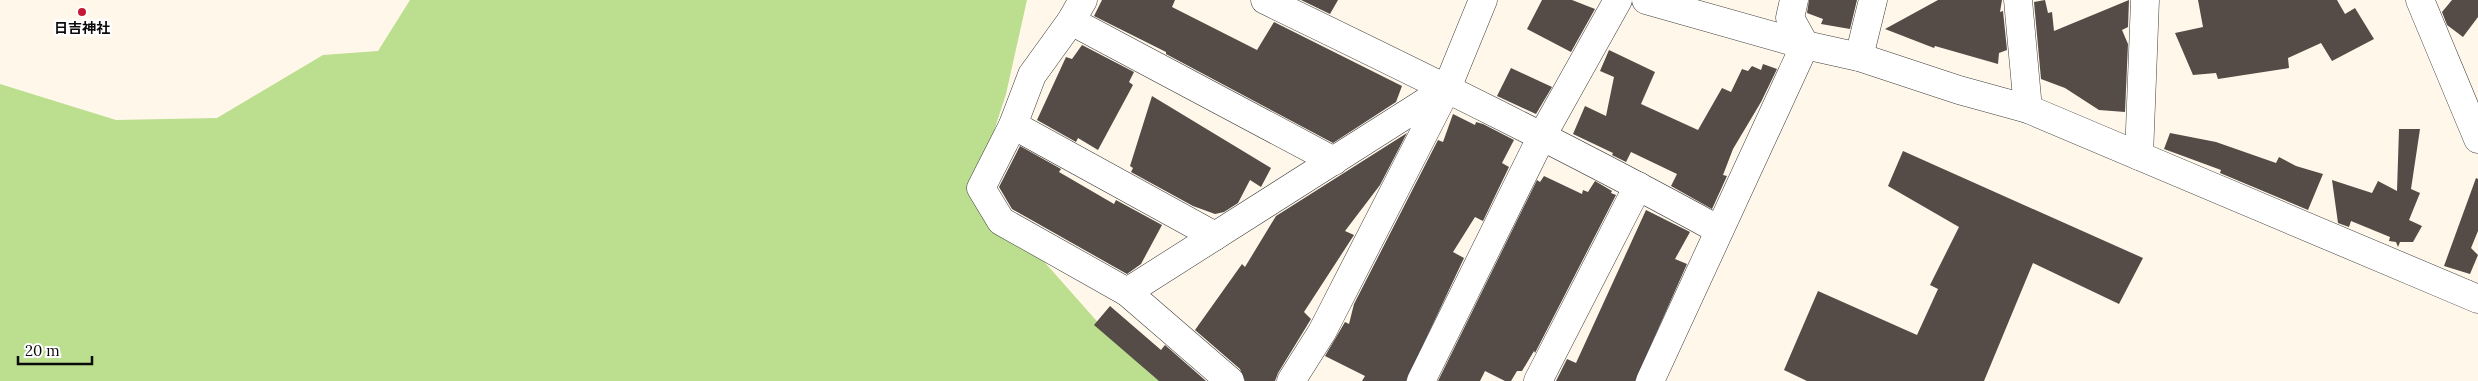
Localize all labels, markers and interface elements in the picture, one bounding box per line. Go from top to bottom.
marker: 日吉神社 [76,6,88,18]
place label: 日吉神社 [54,19,110,37]
scale bar [18,334,91,366]
text: 20 m [25,341,60,360]

